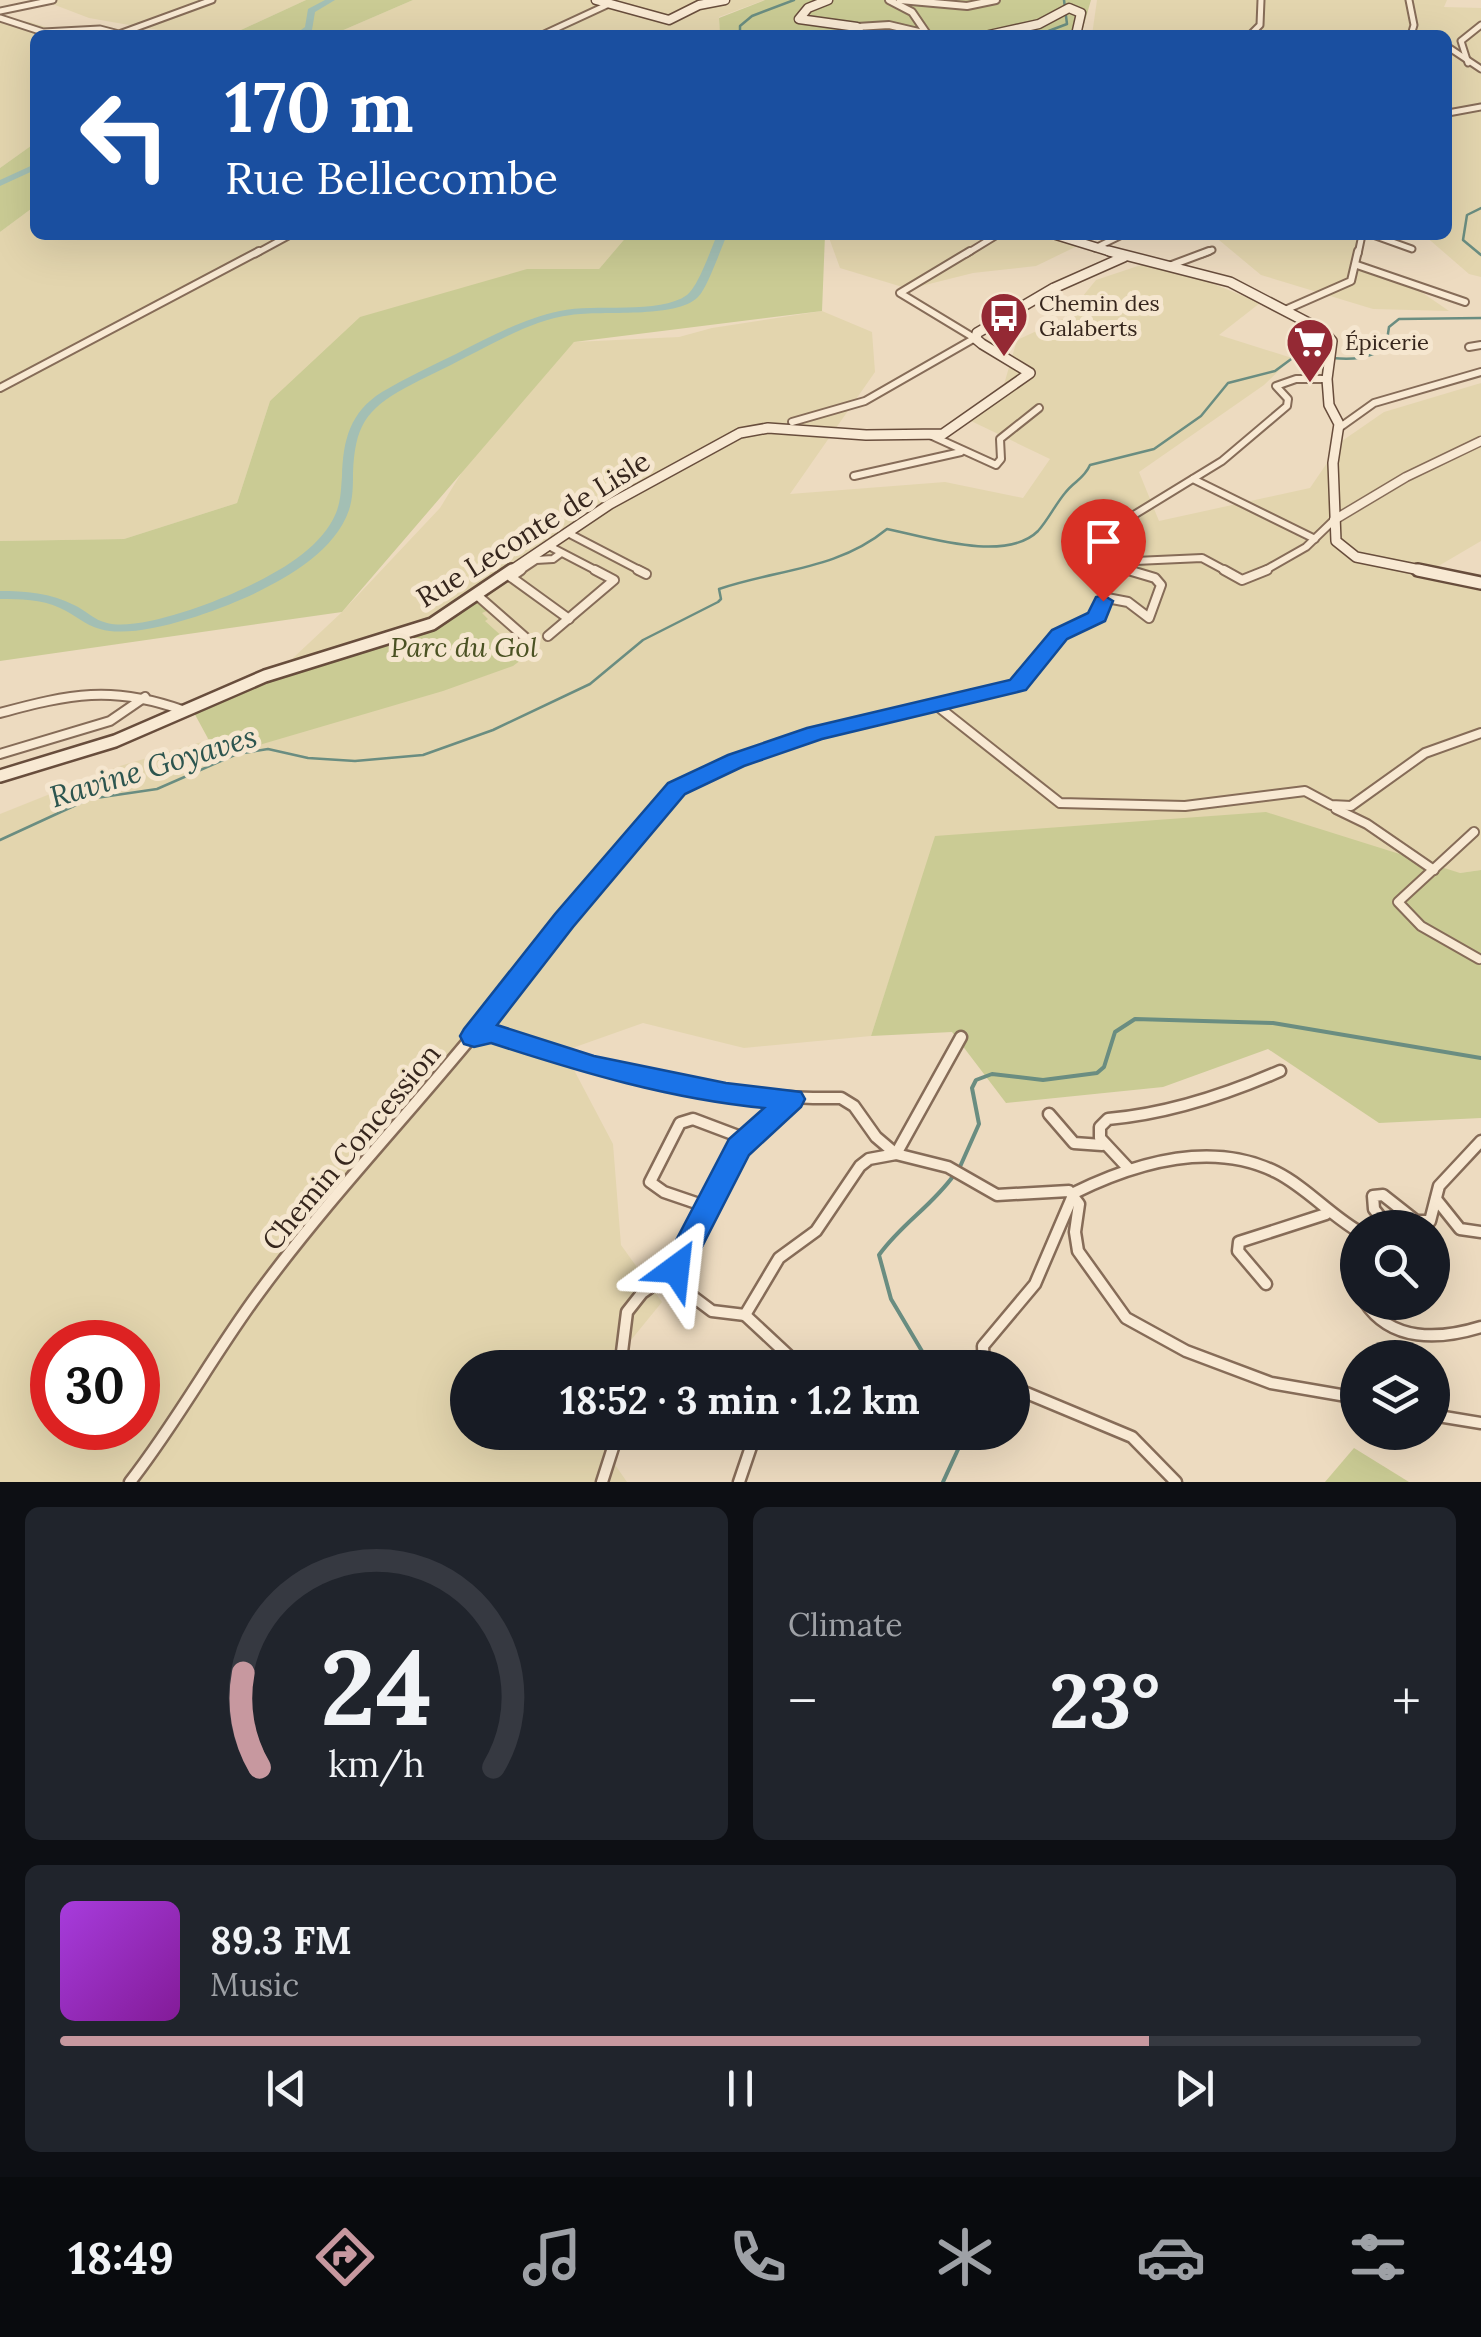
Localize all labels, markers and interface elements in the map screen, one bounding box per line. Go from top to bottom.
text: 170 m [225,62,414,151]
icon: left [60,70,190,200]
text: Rue Bellecombe [225,149,558,206]
place label: Chemin des Galaberts [1039,289,1160,342]
bus stop icon: Chemin des Galaberts [978,290,1030,358]
supermarket icon: Épicerie [1284,316,1336,384]
place label: Épicerie [1345,328,1429,356]
street label: Rue Leconte de Lisle [410,443,656,615]
pin [1061,499,1146,602]
icon: arrive [1076,514,1131,569]
park label: Parc du Gol [390,629,538,665]
water label: Ravine Goyaves [45,716,261,816]
street label: Chemin Concession [254,1036,448,1258]
map controls [1340,1210,1450,1450]
button: search [1340,1210,1450,1320]
position arrow [624,1217,728,1321]
speed limit sign: 30 [30,1320,160,1450]
button: layers [1340,1340,1450,1450]
text: 18:52 · 3 min · 1.2 km [560,1376,920,1424]
text: Climate [788,1604,903,1645]
text: 24 [320,1620,433,1753]
text: 23° [1049,1653,1160,1749]
text: − [788,1666,817,1736]
text: + [1392,1666,1421,1736]
text: km/h [328,1741,425,1787]
text: 89.3 FM [210,1916,352,1964]
text: Music [210,1964,299,2005]
icon: previous [259,2061,314,2116]
icon: pause [713,2061,768,2116]
icon: next [1167,2061,1222,2116]
icon: directions [310,2222,380,2292]
icon: music [517,2222,587,2292]
icon: phone [723,2222,793,2292]
icon: climate [930,2222,1000,2292]
icon: car [1136,2222,1206,2292]
icon: filters [1343,2222,1413,2292]
text: 18:49 [68,2229,174,2286]

